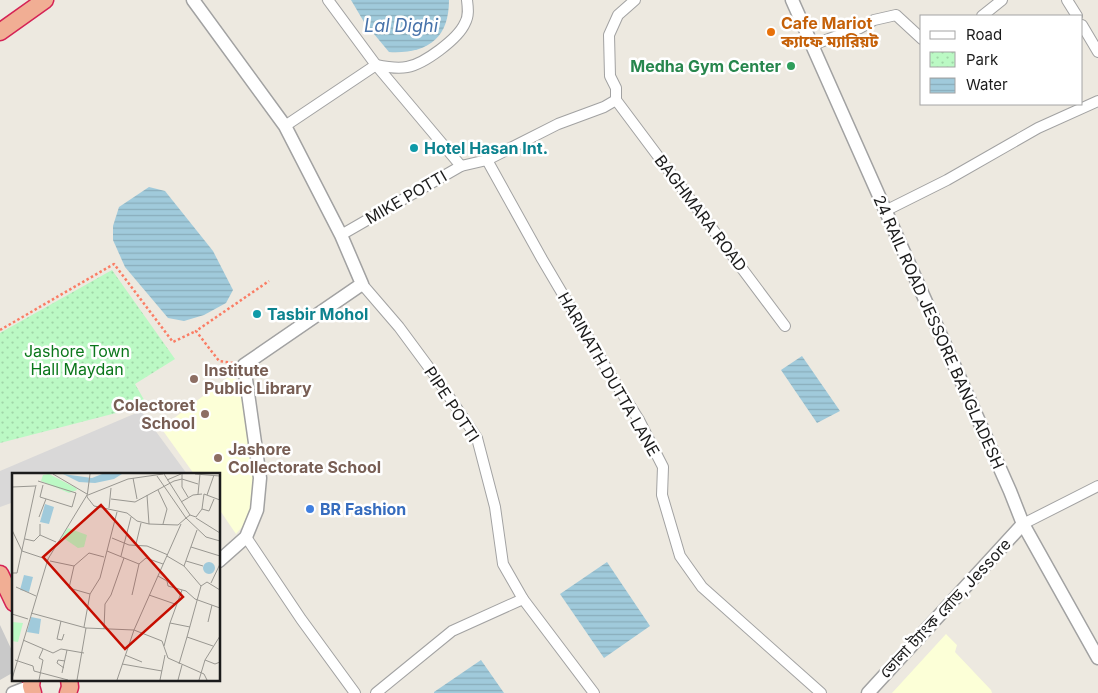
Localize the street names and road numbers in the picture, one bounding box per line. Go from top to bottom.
street label: BAGHMARA ROAD [651,151,751,275]
street label: MIKE POTTI [362,166,450,228]
street label: 24 RAIL ROAD JESSORE BANGLADESH [869,192,1009,472]
street label: HARINATH DUTTA LANE [554,288,664,460]
street label: PIPE POTTI [420,363,484,445]
street label: ভোলা ট্যাংক রোড, Jessore [875,534,1015,682]

